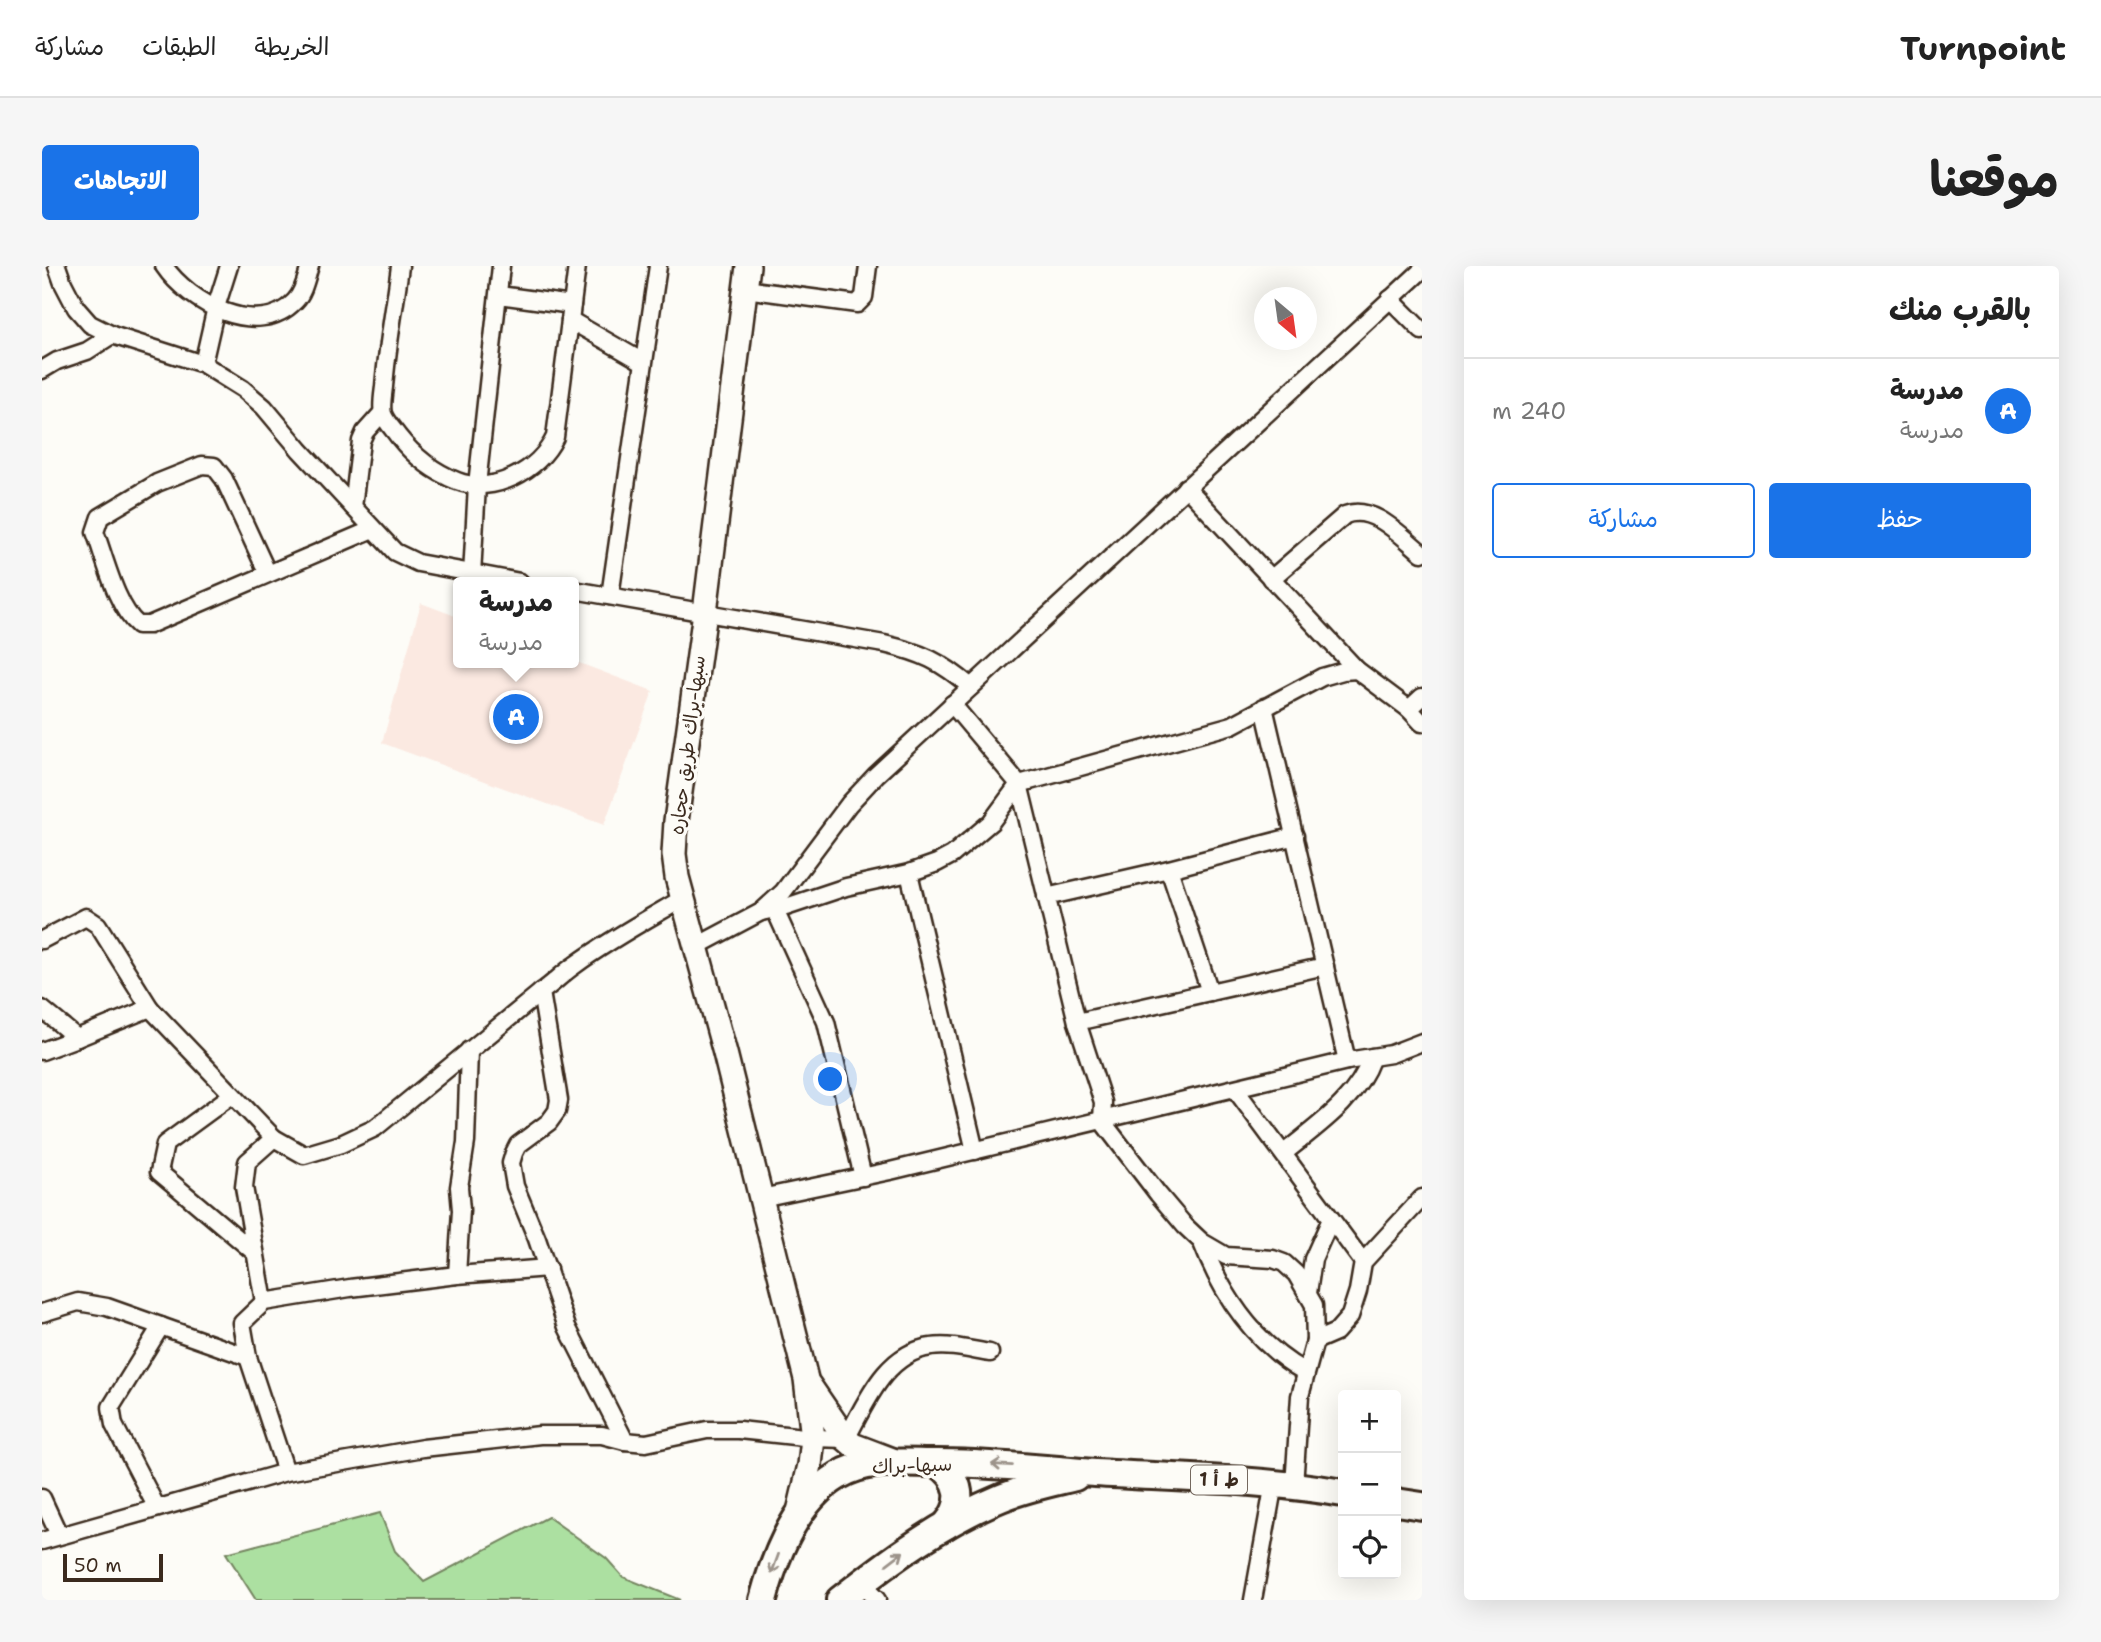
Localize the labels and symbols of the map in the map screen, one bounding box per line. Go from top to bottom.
north arrow [1254,287,1317,350]
street label: سبها-براك طريق حجاره [664,654,711,836]
pin: A [493,691,539,743]
your location [813,1062,847,1096]
street label: سبها-براك [871,1452,953,1479]
one-way arrow [990,1458,1013,1471]
road number: ط أ 1 [1191,1465,1247,1494]
scale bar [63,1551,163,1583]
one-way arrow [885,1551,903,1566]
one-way arrow [768,1553,780,1575]

